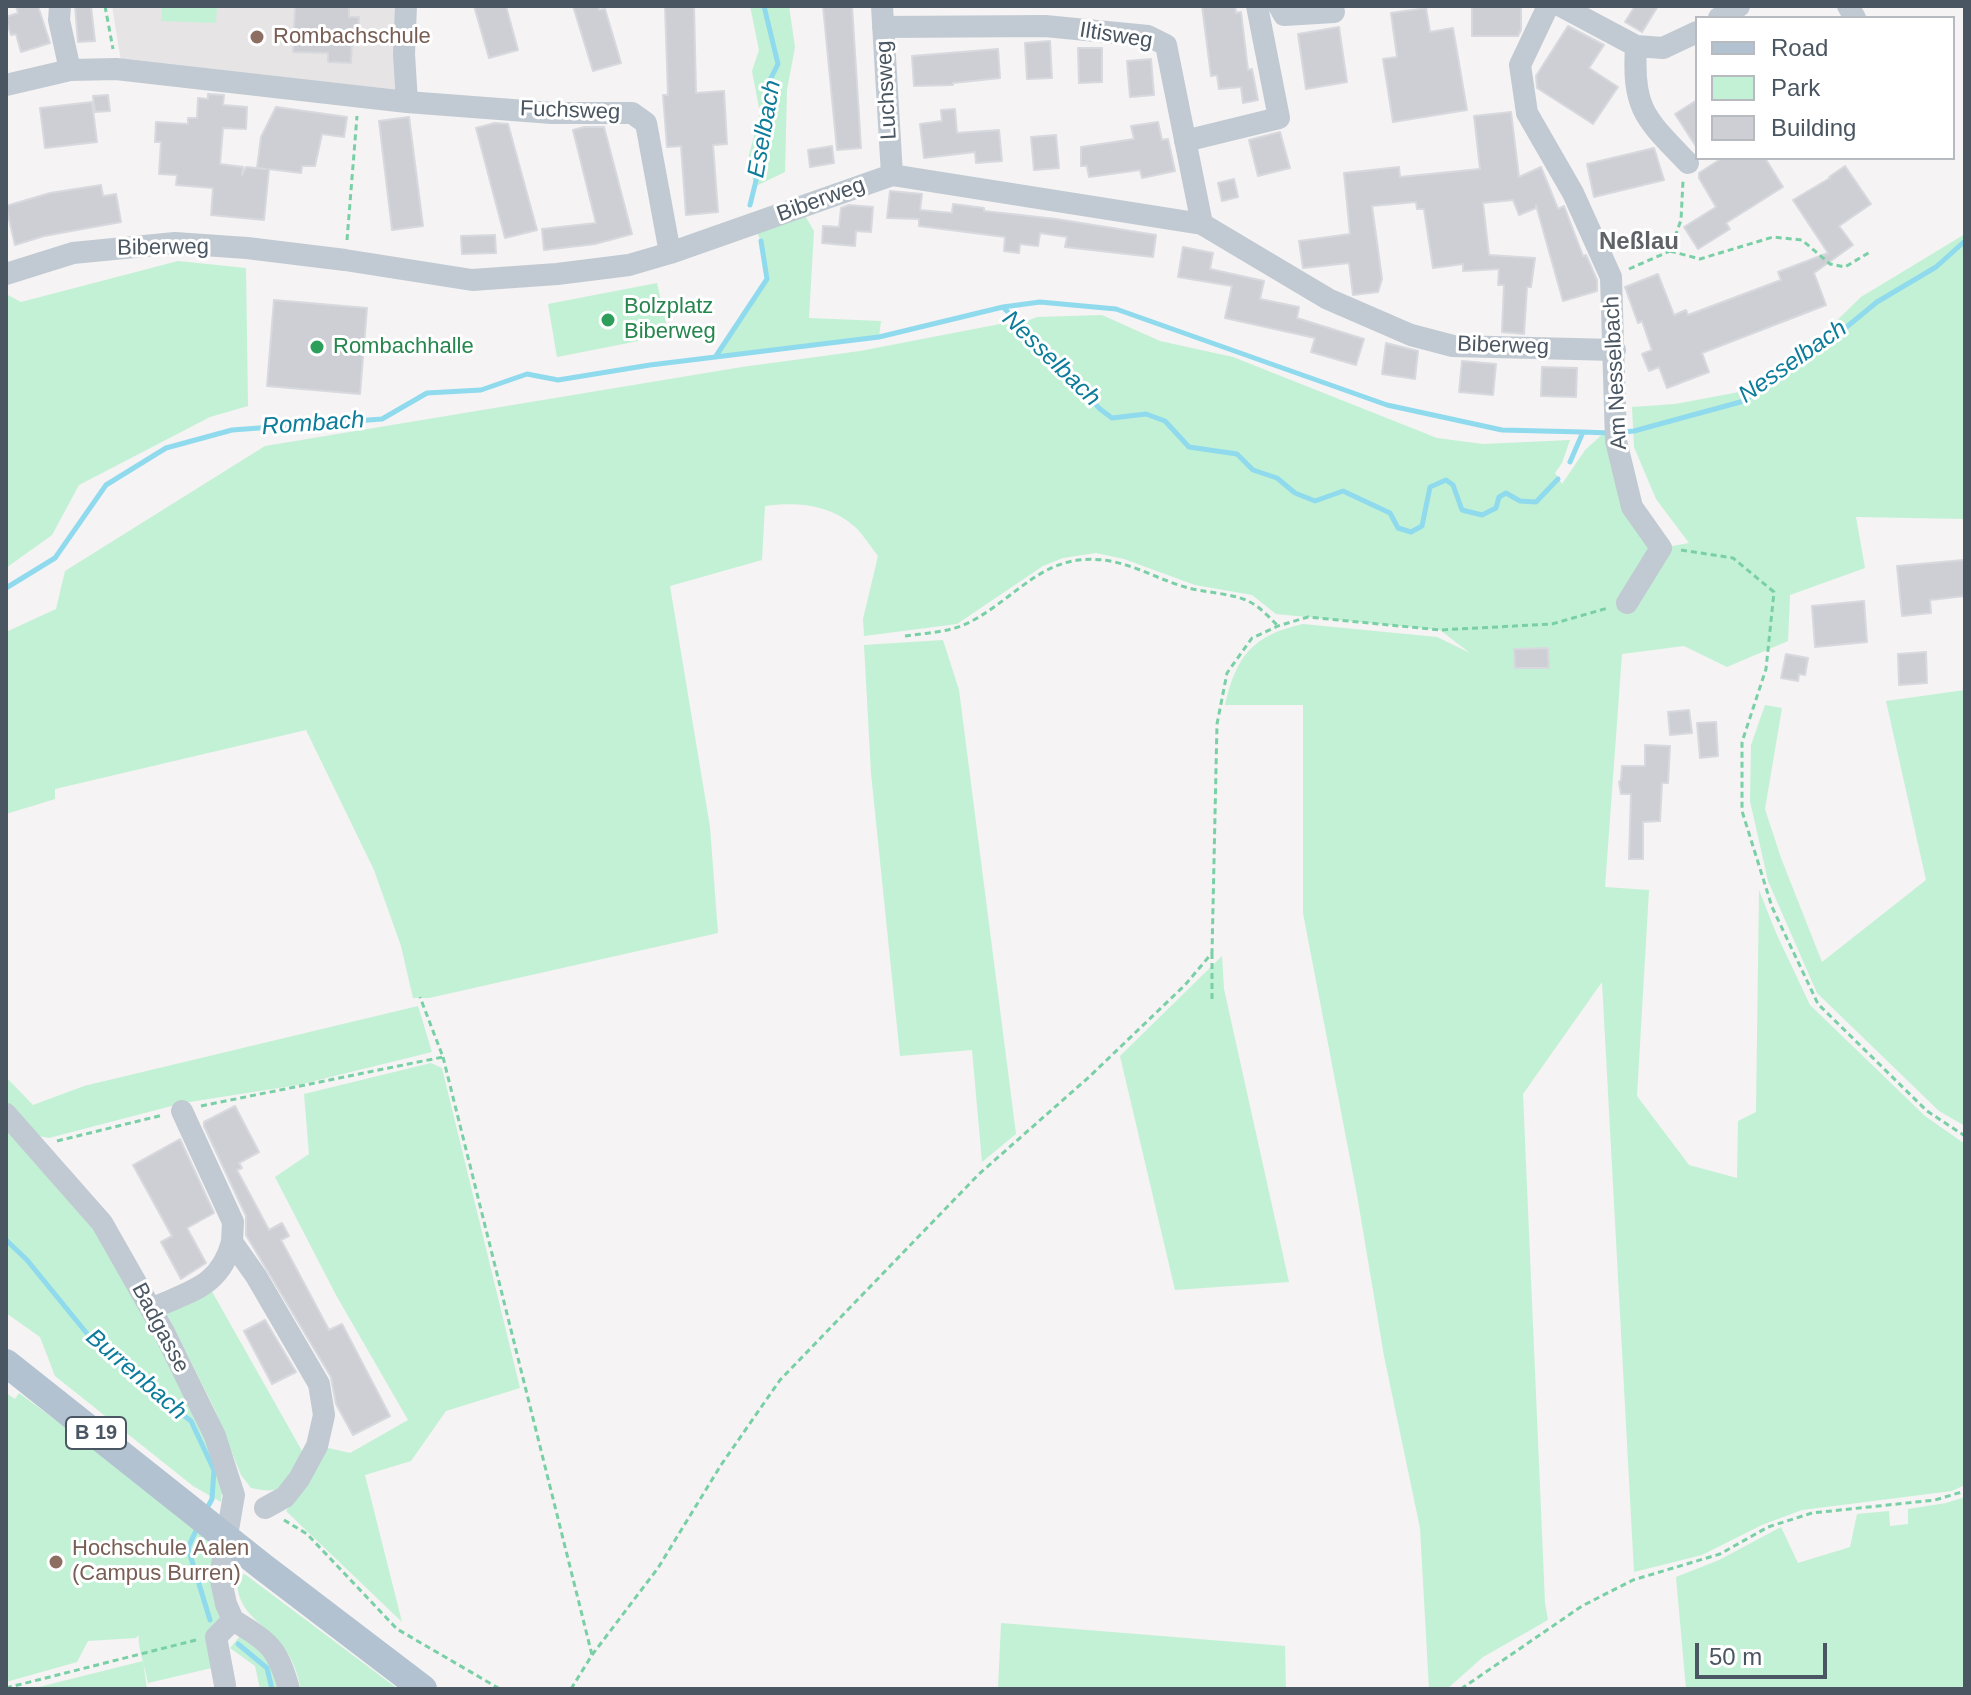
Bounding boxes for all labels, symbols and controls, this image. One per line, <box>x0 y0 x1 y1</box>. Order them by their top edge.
legend <box>1695 16 1955 160</box>
street label: Iltisweg <box>1078 17 1154 55</box>
place label: Rombachschule <box>273 24 431 50</box>
marker: Rombachschule <box>248 28 266 46</box>
text: Road <box>1771 34 1828 61</box>
street label: Luchsweg <box>871 40 903 140</box>
text: Park <box>1771 74 1820 101</box>
water label: Eselbach <box>742 78 788 180</box>
street label: Fuchsweg <box>519 96 621 126</box>
text: Building <box>1771 114 1856 141</box>
street label: Biberweg <box>773 172 869 228</box>
district label: Neßlau <box>1599 228 1679 256</box>
street label: Biberweg <box>117 234 209 262</box>
place label: Bolzplatz Biberweg <box>624 294 716 346</box>
street label: Am Nesselbach <box>1599 295 1633 451</box>
water label: Nesselbach <box>996 305 1106 413</box>
marker: Bolzplatz Biberweg <box>599 311 617 329</box>
water label: Nesselbach <box>1733 314 1853 410</box>
street label: Biberweg <box>1457 331 1549 361</box>
place label: Rombachhalle <box>333 334 474 360</box>
marker: Rombachhalle <box>308 338 326 356</box>
water label: Rombach <box>261 406 365 442</box>
street label: Badgasse <box>125 1279 195 1377</box>
water label: Burrenbach <box>80 1323 192 1427</box>
road number: B 19 <box>66 1417 126 1449</box>
place label: Hochschule Aalen (Campus Burren) <box>72 1536 249 1588</box>
marker: Hochschule Aalen (Campus Burren) <box>47 1553 65 1571</box>
scale bar <box>1699 1627 1831 1677</box>
text: 50 m <box>1709 1643 1762 1670</box>

